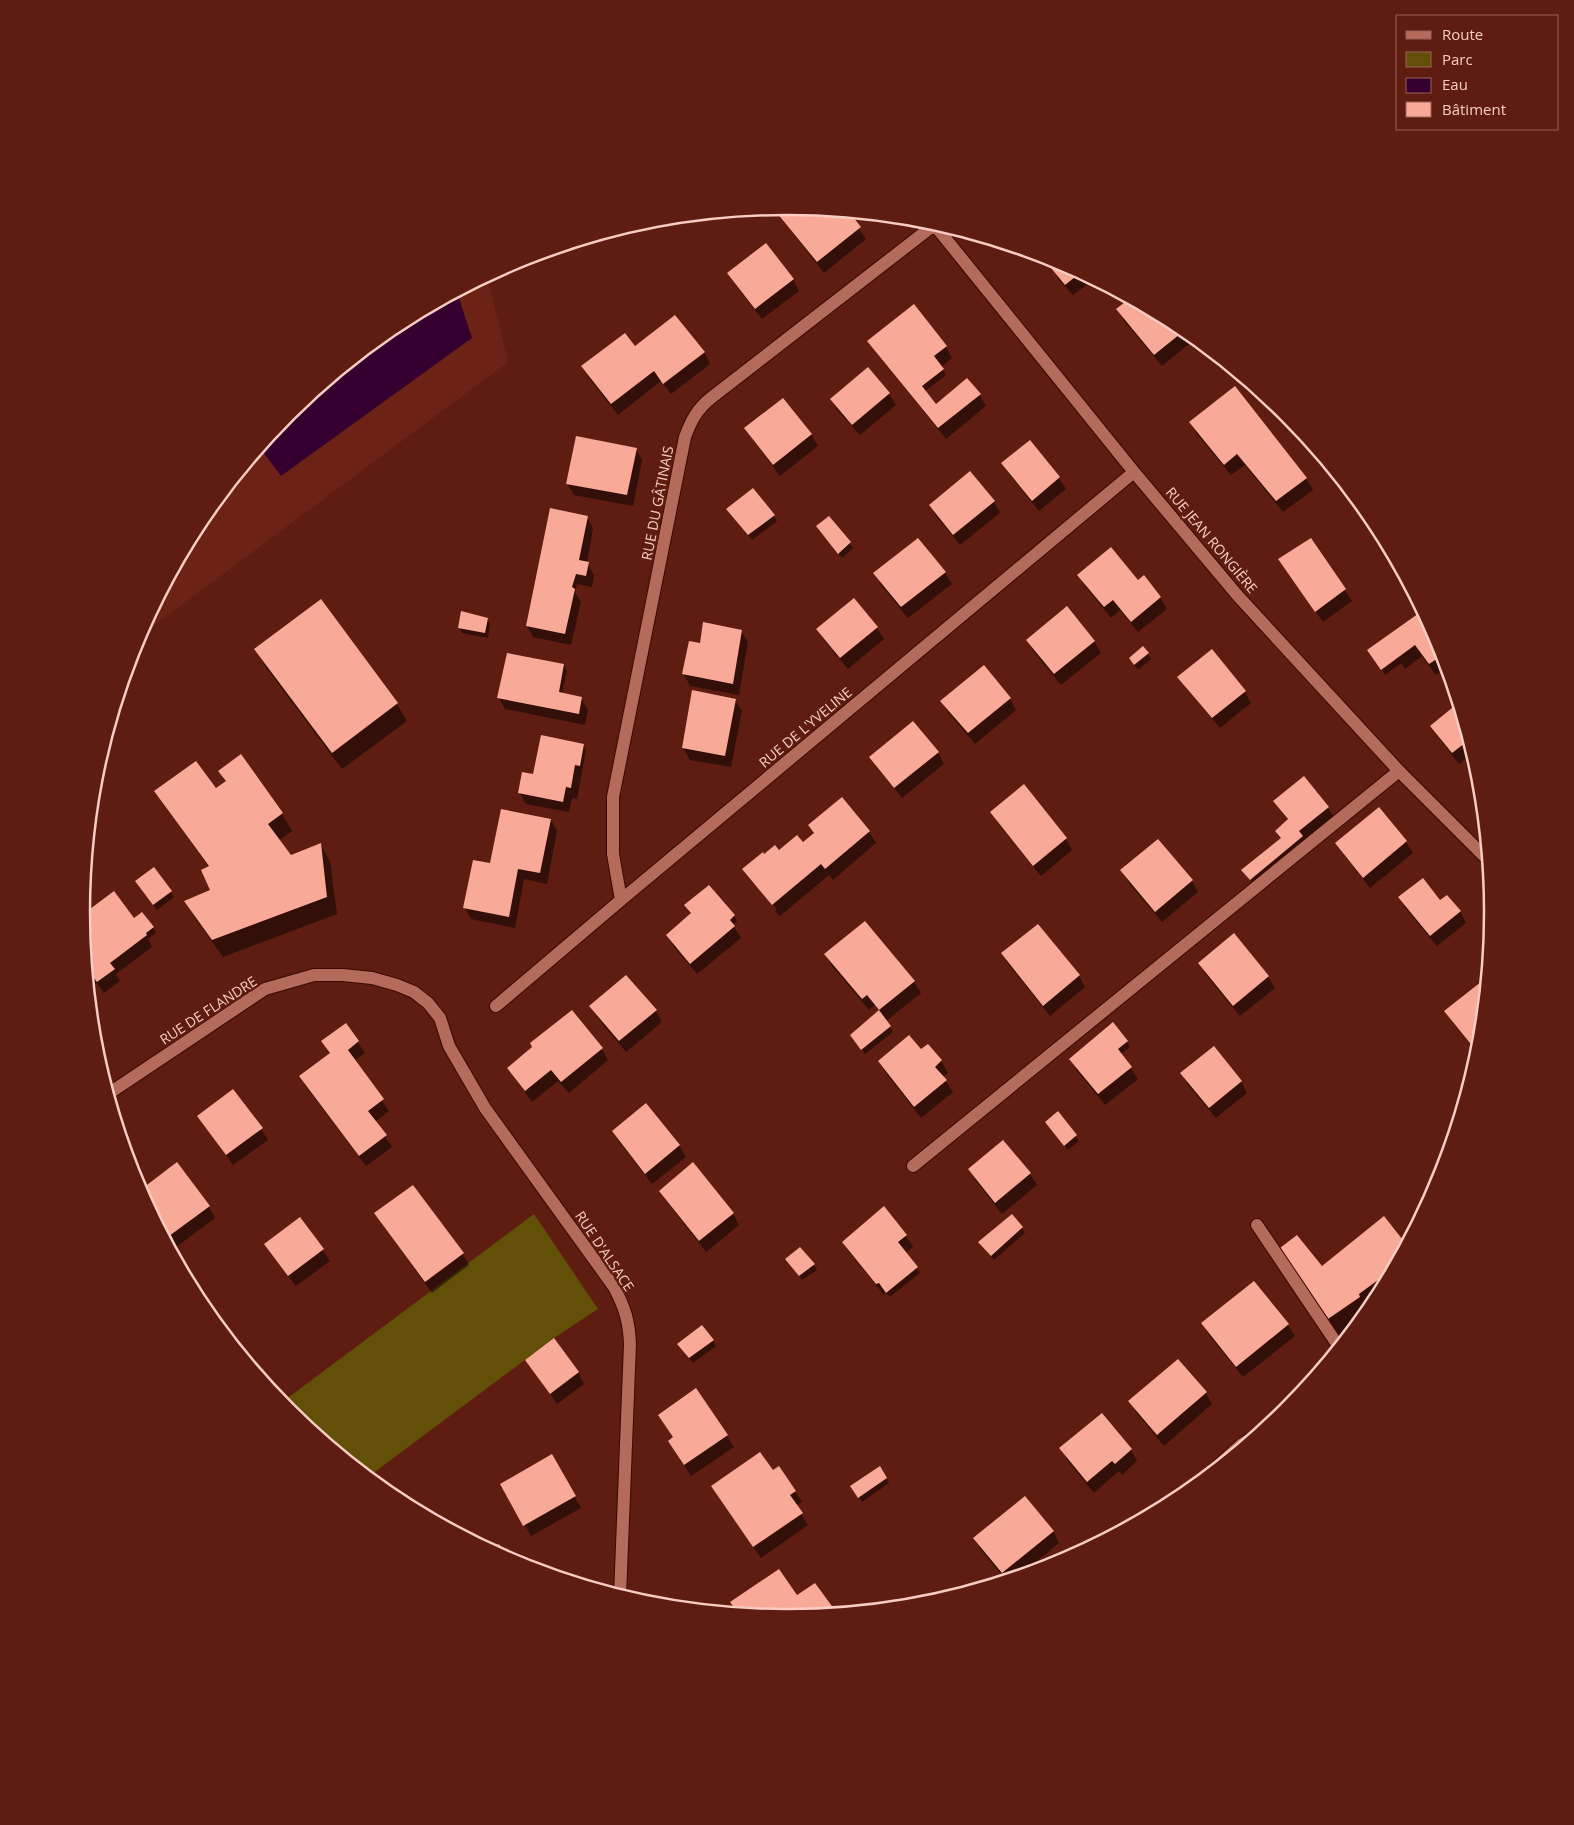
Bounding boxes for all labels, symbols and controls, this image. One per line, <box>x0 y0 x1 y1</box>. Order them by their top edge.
legend <box>1396 15 1559 130</box>
text: Route <box>1442 24 1483 44</box>
text: Parc <box>1442 49 1473 69</box>
text: Eau <box>1442 74 1468 94</box>
text: Bâtiment <box>1442 99 1506 119</box>
street label: RUE DU GÂTINAIS <box>637 444 677 562</box>
street label: RUE JEAN RONGIÈRE <box>1162 483 1262 597</box>
street label: RUE DE L'YVELINE <box>755 683 855 771</box>
street label: RUE DE FLANDRE <box>156 971 260 1049</box>
street label: RUE D'ALSACE <box>571 1207 639 1295</box>

